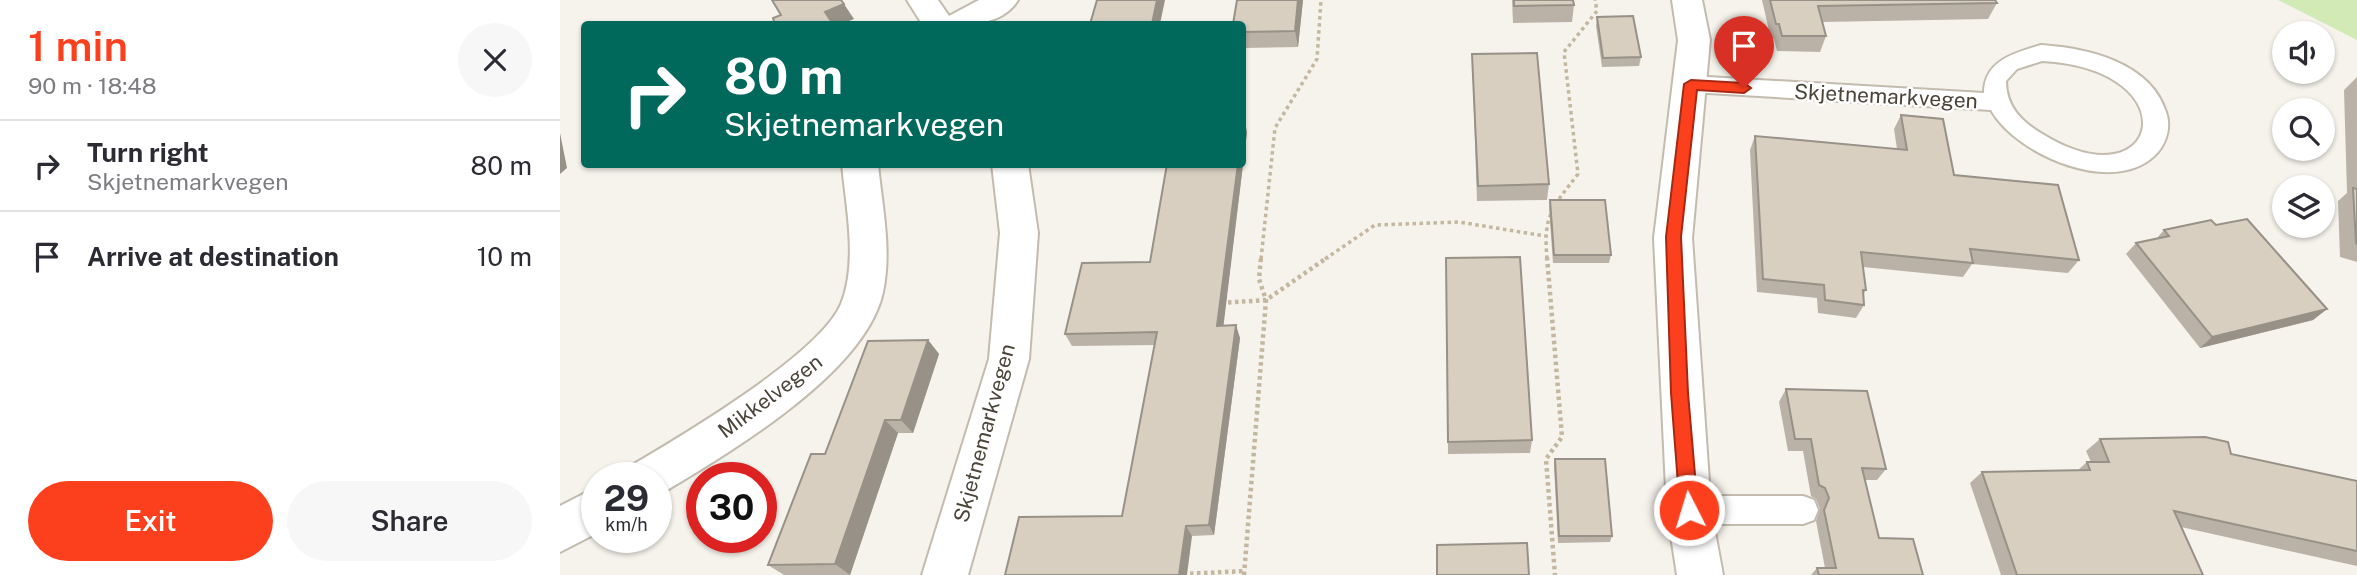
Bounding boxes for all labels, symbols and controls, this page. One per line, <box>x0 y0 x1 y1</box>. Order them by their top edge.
pin <box>1714 16 1774 88</box>
text: 1 min <box>28 21 128 70</box>
map controls <box>2272 21 2335 238</box>
button: sound <box>2272 21 2335 84</box>
button: close <box>458 23 532 97</box>
icon: arrive <box>1725 27 1763 65</box>
text: 80 m <box>724 47 843 105</box>
icon: right <box>609 49 700 140</box>
text: 90 m · 18:48 <box>28 72 157 99</box>
street label: Skjetnemarkvegen <box>1794 79 1978 113</box>
button: search <box>2272 98 2335 161</box>
text: Skjetnemarkvegen <box>724 106 1004 143</box>
text: Turn right <box>87 137 209 168</box>
icon: right <box>28 147 66 185</box>
text: 80 m <box>471 150 532 181</box>
text: Skjetnemarkvegen <box>87 168 288 195</box>
button: layers <box>2272 175 2335 238</box>
icon: arrive <box>28 238 66 276</box>
text: Arrive at destination <box>87 241 339 272</box>
text: 10 m <box>477 241 532 272</box>
street label: Skjetnemarkvegen <box>948 341 1020 525</box>
street label: Mikkelvegen <box>713 349 827 443</box>
speed limit sign: 30 <box>686 462 777 553</box>
position arrow <box>1652 473 1726 547</box>
text: 29 <box>604 478 649 519</box>
button: Exit <box>28 481 273 561</box>
button: Share <box>287 481 532 561</box>
text: km/h <box>605 514 648 535</box>

